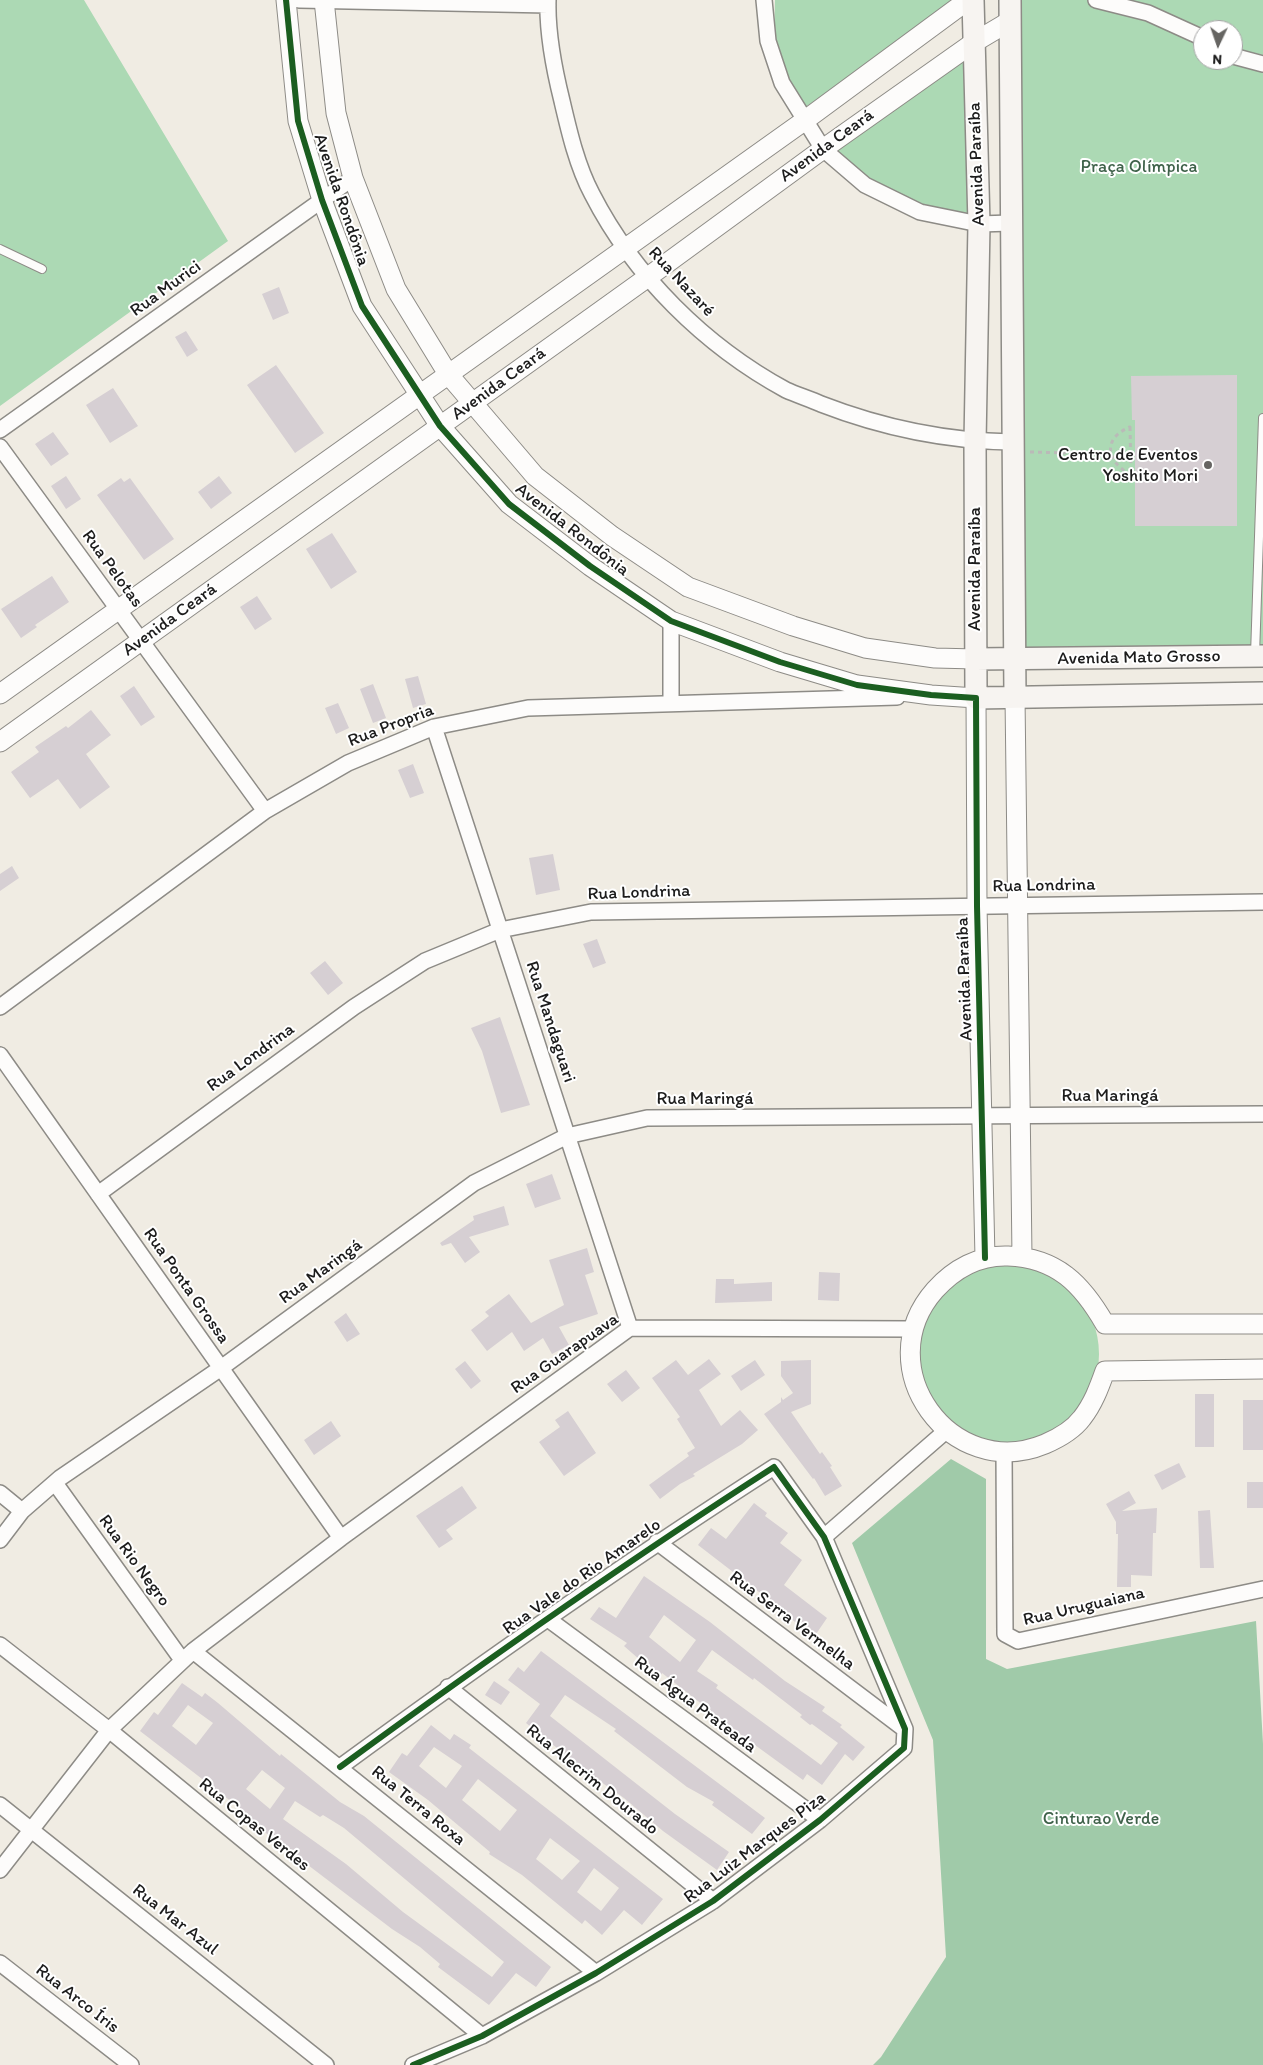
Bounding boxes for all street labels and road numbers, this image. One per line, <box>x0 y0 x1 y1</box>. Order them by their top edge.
street label: Avenida Paraíba <box>964 102 990 226</box>
street label: Avenida Ceará <box>776 105 878 187</box>
street label: Avenida Rondônia <box>308 131 374 269</box>
street label: Rua Nazaré <box>643 243 719 321</box>
street label: Rua Murici <box>126 256 206 322</box>
street label: Avenida Ceará <box>448 343 550 425</box>
street label: Avenida Rondônia <box>511 479 633 581</box>
street label: Avenida Paraíba <box>964 507 986 631</box>
street label: Rua Pelotas <box>77 526 147 612</box>
street label: Avenida Ceará <box>119 579 221 661</box>
street label: Avenida Mato Grosso <box>1057 646 1221 670</box>
street label: Rua Propria <box>345 700 437 752</box>
street label: Rua Londrina <box>992 874 1096 898</box>
street label: Rua Londrina <box>587 880 691 906</box>
street label: Avenida Paraíba <box>952 917 978 1041</box>
street label: Rua Mandaguari <box>520 959 580 1085</box>
street label: Rua Londrina <box>203 1019 299 1097</box>
street label: Rua Maringá <box>1061 1085 1159 1107</box>
street label: Rua Maringá <box>656 1088 754 1110</box>
street label: Rua Ponta Grossa <box>138 1224 234 1348</box>
street label: Rua Maringá <box>275 1235 367 1309</box>
street label: Rua Guarapuava <box>507 1309 623 1399</box>
street label: Rua Rio Negro <box>93 1511 175 1611</box>
street label: Rua Vale do Rio Amarelo <box>499 1514 665 1640</box>
street label: Rua Serra Vermelha <box>725 1567 859 1675</box>
street label: Rua Uruguaiana <box>1021 1583 1147 1631</box>
street label: Rua Água Prateada <box>629 1652 761 1758</box>
street label: Rua Alecrim Dourado <box>521 1720 663 1840</box>
street label: Rua Terra Roxa <box>366 1761 470 1851</box>
street label: Rua Copas Verdes <box>194 1774 314 1876</box>
street label: Rua Luiz Marques Piza <box>680 1788 830 1908</box>
street label: Rua Mar Azul <box>128 1880 222 1960</box>
street label: Rua Arco Íris <box>31 1960 123 2038</box>

